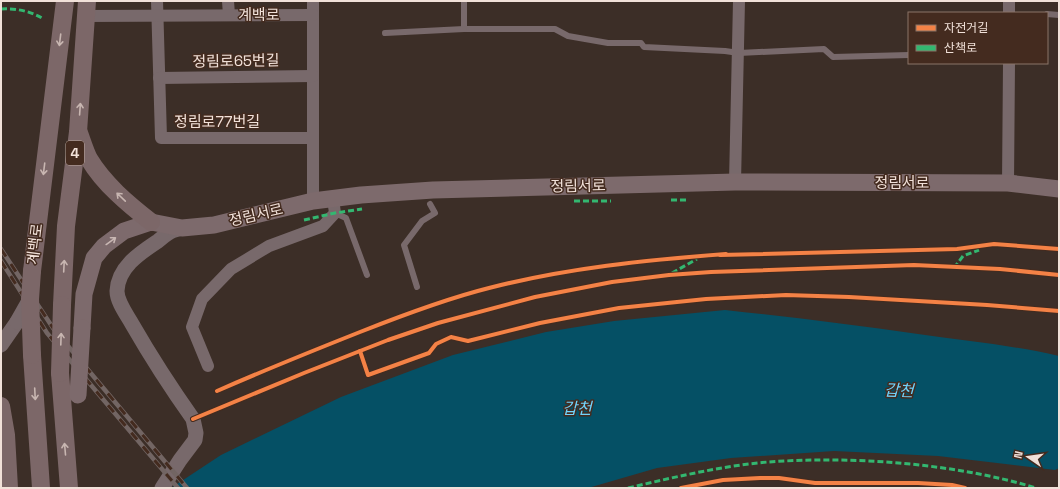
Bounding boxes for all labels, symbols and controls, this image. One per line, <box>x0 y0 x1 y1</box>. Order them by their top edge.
street label: 계백로 <box>238 5 280 24</box>
legend <box>908 12 1048 64</box>
text: 자전거길 <box>944 20 988 36</box>
one-way arrow <box>56 33 64 46</box>
text: 산책로 <box>944 40 977 56</box>
street label: 정림로65번길 <box>192 50 280 71</box>
one-way arrow <box>76 103 83 116</box>
street label: 정림로77번길 <box>174 112 260 131</box>
road number: 4 <box>66 141 84 165</box>
one-way arrow <box>40 162 48 175</box>
street label: 정림서로 <box>874 173 930 192</box>
street label: 정림서로 <box>550 176 606 195</box>
one-way arrow <box>117 193 127 202</box>
street label: 정림서로 <box>227 199 285 230</box>
street label: 계백로 <box>23 222 46 266</box>
one-way arrow <box>105 237 116 245</box>
one-way arrow <box>60 260 68 273</box>
one-way arrow <box>57 333 65 346</box>
water label: 갑천 <box>884 379 916 402</box>
one-way arrow <box>31 387 38 400</box>
water label: 갑천 <box>562 398 594 419</box>
north arrow <box>1008 437 1048 477</box>
one-way arrow <box>62 443 69 456</box>
text: N <box>1011 450 1026 460</box>

